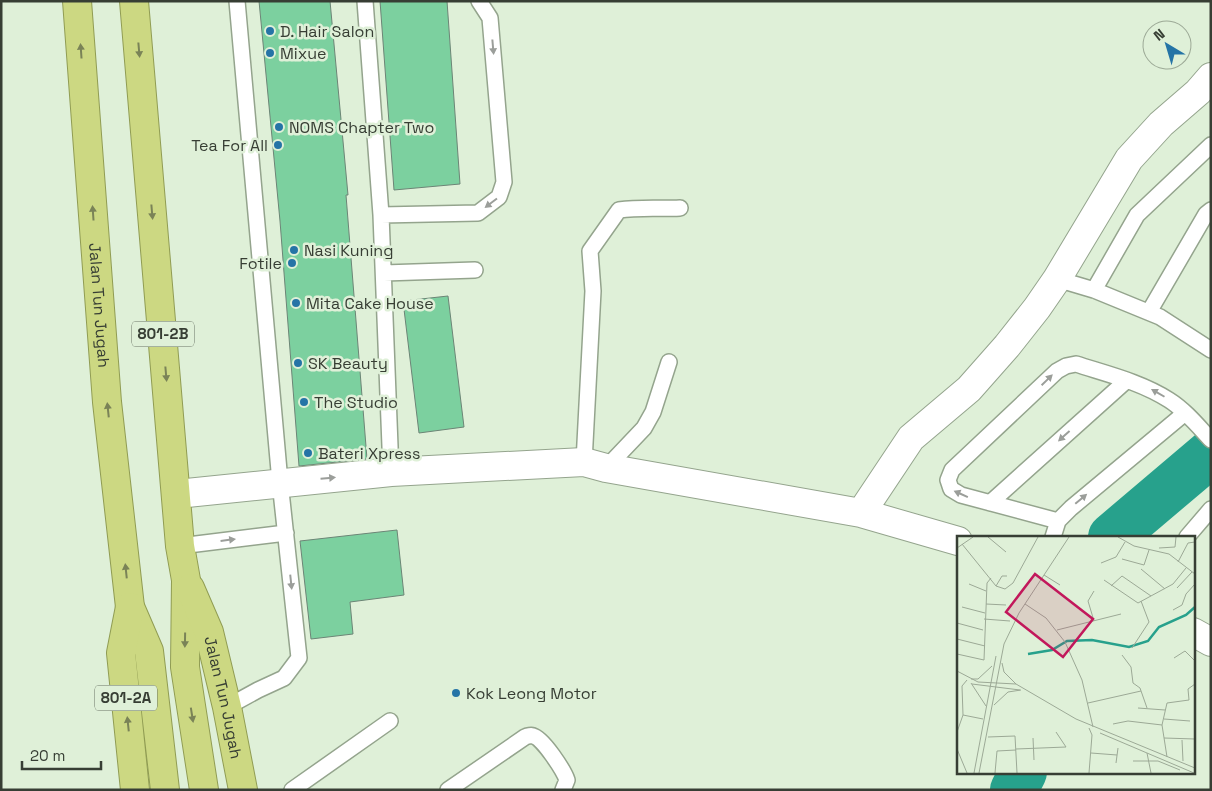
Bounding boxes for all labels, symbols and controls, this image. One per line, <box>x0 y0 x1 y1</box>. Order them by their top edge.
north arrow <box>1142 20 1192 70</box>
place label: D. Hair Salon <box>280 21 374 42</box>
marker: D. Hair Salon <box>264 25 276 37</box>
text: N <box>1150 25 1168 45</box>
one-way arrow <box>489 39 497 55</box>
one-way arrow <box>135 42 143 58</box>
one-way arrow <box>77 43 85 59</box>
place label: Mixue <box>280 43 327 64</box>
marker: Mixue <box>264 47 276 59</box>
place label: NOMS Chapter Two <box>289 117 434 138</box>
marker: NOMS Chapter Two <box>273 121 285 133</box>
place label: Tea For All <box>191 135 268 156</box>
marker: Tea For All <box>272 139 284 151</box>
one-way arrow <box>485 198 498 209</box>
one-way arrow <box>149 204 157 220</box>
one-way arrow <box>89 205 97 221</box>
place label: Nasi Kuning <box>304 240 393 261</box>
street label: Jalan Tun Jugah <box>84 242 114 368</box>
marker: Nasi Kuning <box>288 244 300 256</box>
place label: Fotile <box>239 253 282 274</box>
marker: Fotile <box>286 257 298 269</box>
place label: Mita Cake House <box>306 293 434 314</box>
marker: Mita Cake House <box>290 297 302 309</box>
road number: 801-2B <box>132 322 194 346</box>
place label: SK Beauty <box>308 353 388 374</box>
marker: SK Beauty <box>292 357 304 369</box>
one-way arrow <box>163 366 171 382</box>
one-way arrow <box>1041 374 1053 386</box>
one-way arrow <box>1151 389 1164 398</box>
place label: The Studio <box>314 392 398 413</box>
marker: The Studio <box>298 396 310 408</box>
one-way arrow <box>104 402 112 418</box>
one-way arrow <box>1057 431 1070 442</box>
place label: Bateri Xpress <box>318 443 420 464</box>
marker: Bateri Xpress <box>302 447 314 459</box>
one-way arrow <box>321 474 337 482</box>
one-way arrow <box>954 489 968 497</box>
one-way arrow <box>1075 494 1088 505</box>
one-way arrow <box>221 536 237 544</box>
inset map <box>957 536 1194 774</box>
one-way arrow <box>122 563 130 579</box>
one-way arrow <box>287 574 295 590</box>
one-way arrow <box>181 632 189 648</box>
street label: Jalan Tun Jugah <box>199 634 247 761</box>
place label: Kok Leong Motor <box>466 683 597 704</box>
road number: 801-2A <box>95 686 157 710</box>
marker: Kok Leong Motor <box>450 687 462 699</box>
one-way arrow <box>189 707 197 723</box>
one-way arrow <box>124 716 132 732</box>
scale bar <box>22 738 101 770</box>
text: 20 m <box>30 746 65 765</box>

